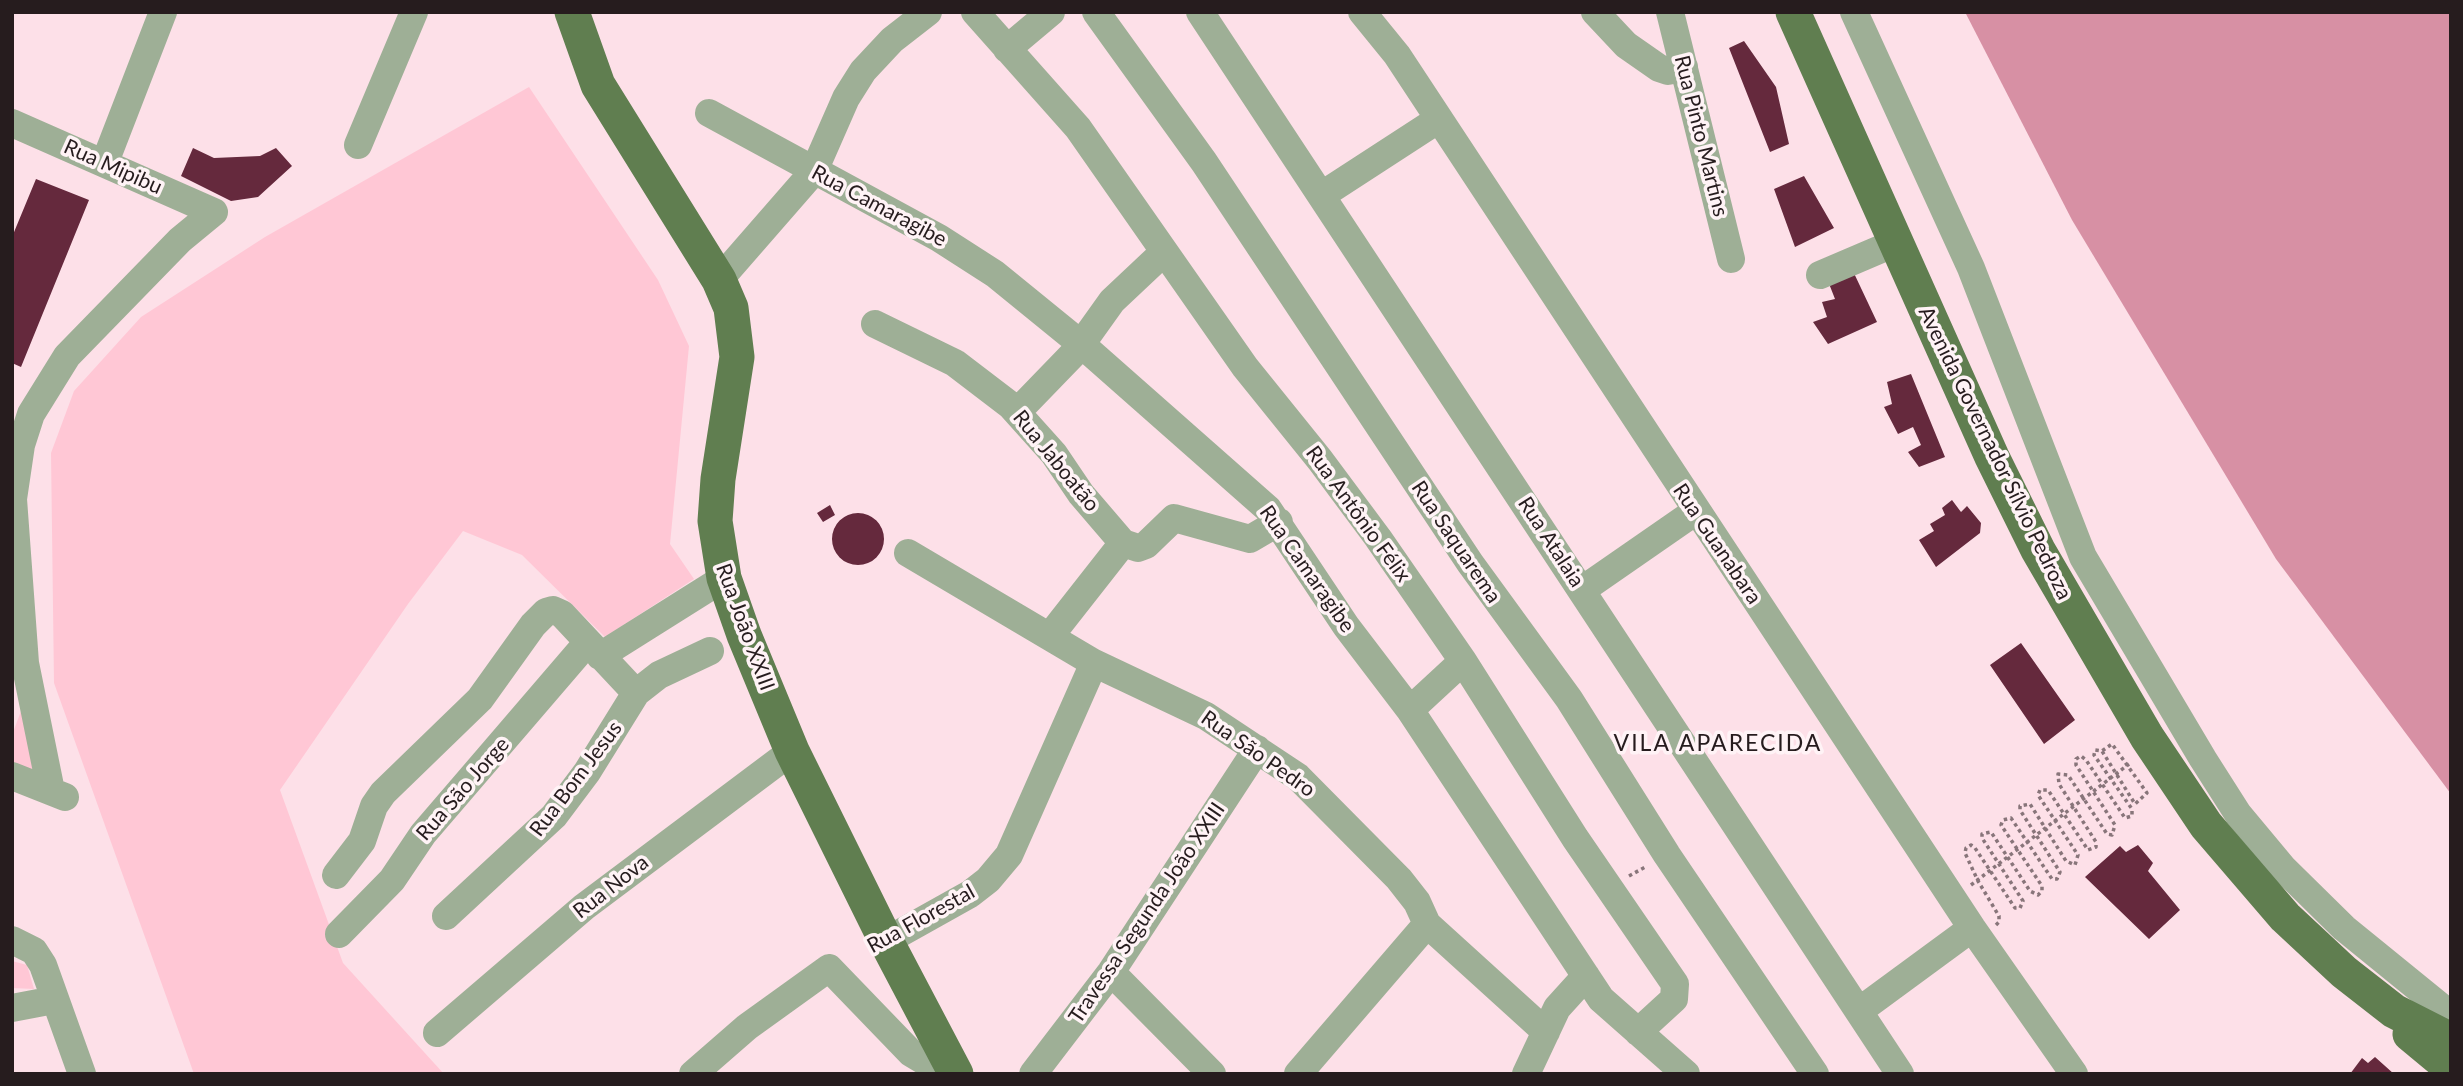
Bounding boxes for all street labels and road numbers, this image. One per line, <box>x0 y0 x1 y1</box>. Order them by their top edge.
street label: Rua Pinto Martins <box>1669 53 1733 219</box>
street label: Rua Mipibu <box>60 134 166 200</box>
street label: Rua Camaragibe <box>807 160 951 252</box>
street label: Avenida Governador Sílvio Pedroza <box>1913 302 2077 604</box>
street label: Rua Jaboatão <box>1008 405 1104 517</box>
street label: Rua Antônio Félix <box>1300 441 1416 587</box>
street label: Rua Saquarema <box>1406 476 1506 608</box>
street label: Rua Guanabara <box>1667 479 1767 609</box>
street label: Rua Atalaia <box>1512 492 1590 592</box>
street label: Rua Camaragibe <box>1254 501 1360 637</box>
street label: Rua João XXIII <box>710 560 780 694</box>
street label: Rua São Pedro <box>1196 705 1320 803</box>
street label: Rua Bom Jesus <box>525 716 627 842</box>
street label: Rua São Jorge <box>411 732 515 846</box>
street label: Travessa Segunda João XXIII <box>1064 798 1230 1028</box>
street label: Rua Nova <box>568 850 654 924</box>
street label: Rua Florestal <box>863 879 979 959</box>

